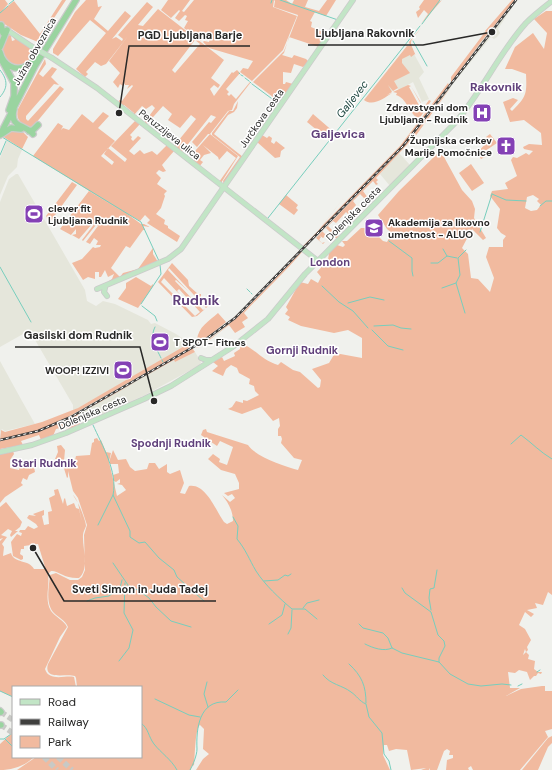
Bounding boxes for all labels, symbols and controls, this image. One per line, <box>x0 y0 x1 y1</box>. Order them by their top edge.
street label: Južna obvoznica <box>10 15 59 87</box>
callout: Ljubljana Rakovnik <box>308 22 423 45</box>
callout: PGD Ljubljana Barje <box>129 23 250 46</box>
text: Ljubljana Rakovnik <box>315 26 415 40</box>
text: PGD Ljubljana Barje <box>138 28 243 42</box>
water label: Galjevec <box>333 77 371 121</box>
district label: Rakovnik <box>470 79 522 95</box>
street label: Jurčkova cesta <box>236 86 287 150</box>
place label: Zdravstveni dom Ljubljana - Rudnik <box>380 101 468 126</box>
hospital icon: Zdravstveni dom Ljubljana - Rudnik <box>471 102 493 124</box>
street label: Peruzzijeva ulica <box>136 106 203 163</box>
district label: Galjevica <box>311 126 365 142</box>
place label: Župnijska cerkev Marije Pomočnice <box>405 134 492 159</box>
church icon: Župnijska cerkev Marije Pomočnice <box>495 135 517 157</box>
street label: Dolenjska cesta <box>323 183 384 244</box>
place label: clever fit Ljubljana Rudnik <box>48 202 129 227</box>
sports icon: clever fit Ljubljana Rudnik <box>23 203 45 225</box>
place label: Akademija za likovno umetnost - ALUO <box>388 216 490 241</box>
school or university icon: Akademija za likovno umetnost - ALUO <box>363 217 385 239</box>
district label: London <box>310 255 350 269</box>
district label: Rudnik <box>172 291 220 309</box>
callout: Gasilski dom Rudnik <box>15 324 140 347</box>
text: Gasilski dom Rudnik <box>24 328 133 342</box>
sports icon: T SPOT- Fitnes <box>149 331 171 353</box>
place label: T SPOT- Fitnes <box>174 336 246 349</box>
district label: Gornji Rudnik <box>266 343 339 357</box>
sports icon: WOOP! IZZIVI <box>112 359 134 381</box>
place label: WOOP! IZZIVI <box>45 364 109 377</box>
street label: Dolenjska cesta <box>56 392 128 433</box>
district label: Spodnji Rudnik <box>131 436 212 450</box>
district label: Stari Rudnik <box>11 456 77 470</box>
callout: Sveti Simon in Juda Tadej <box>64 578 216 601</box>
text: Sveti Simon in Juda Tadej <box>72 582 208 596</box>
legend <box>12 686 142 758</box>
text: Road <box>48 694 76 710</box>
text: Railway <box>48 714 89 730</box>
text: Park <box>48 734 72 750</box>

